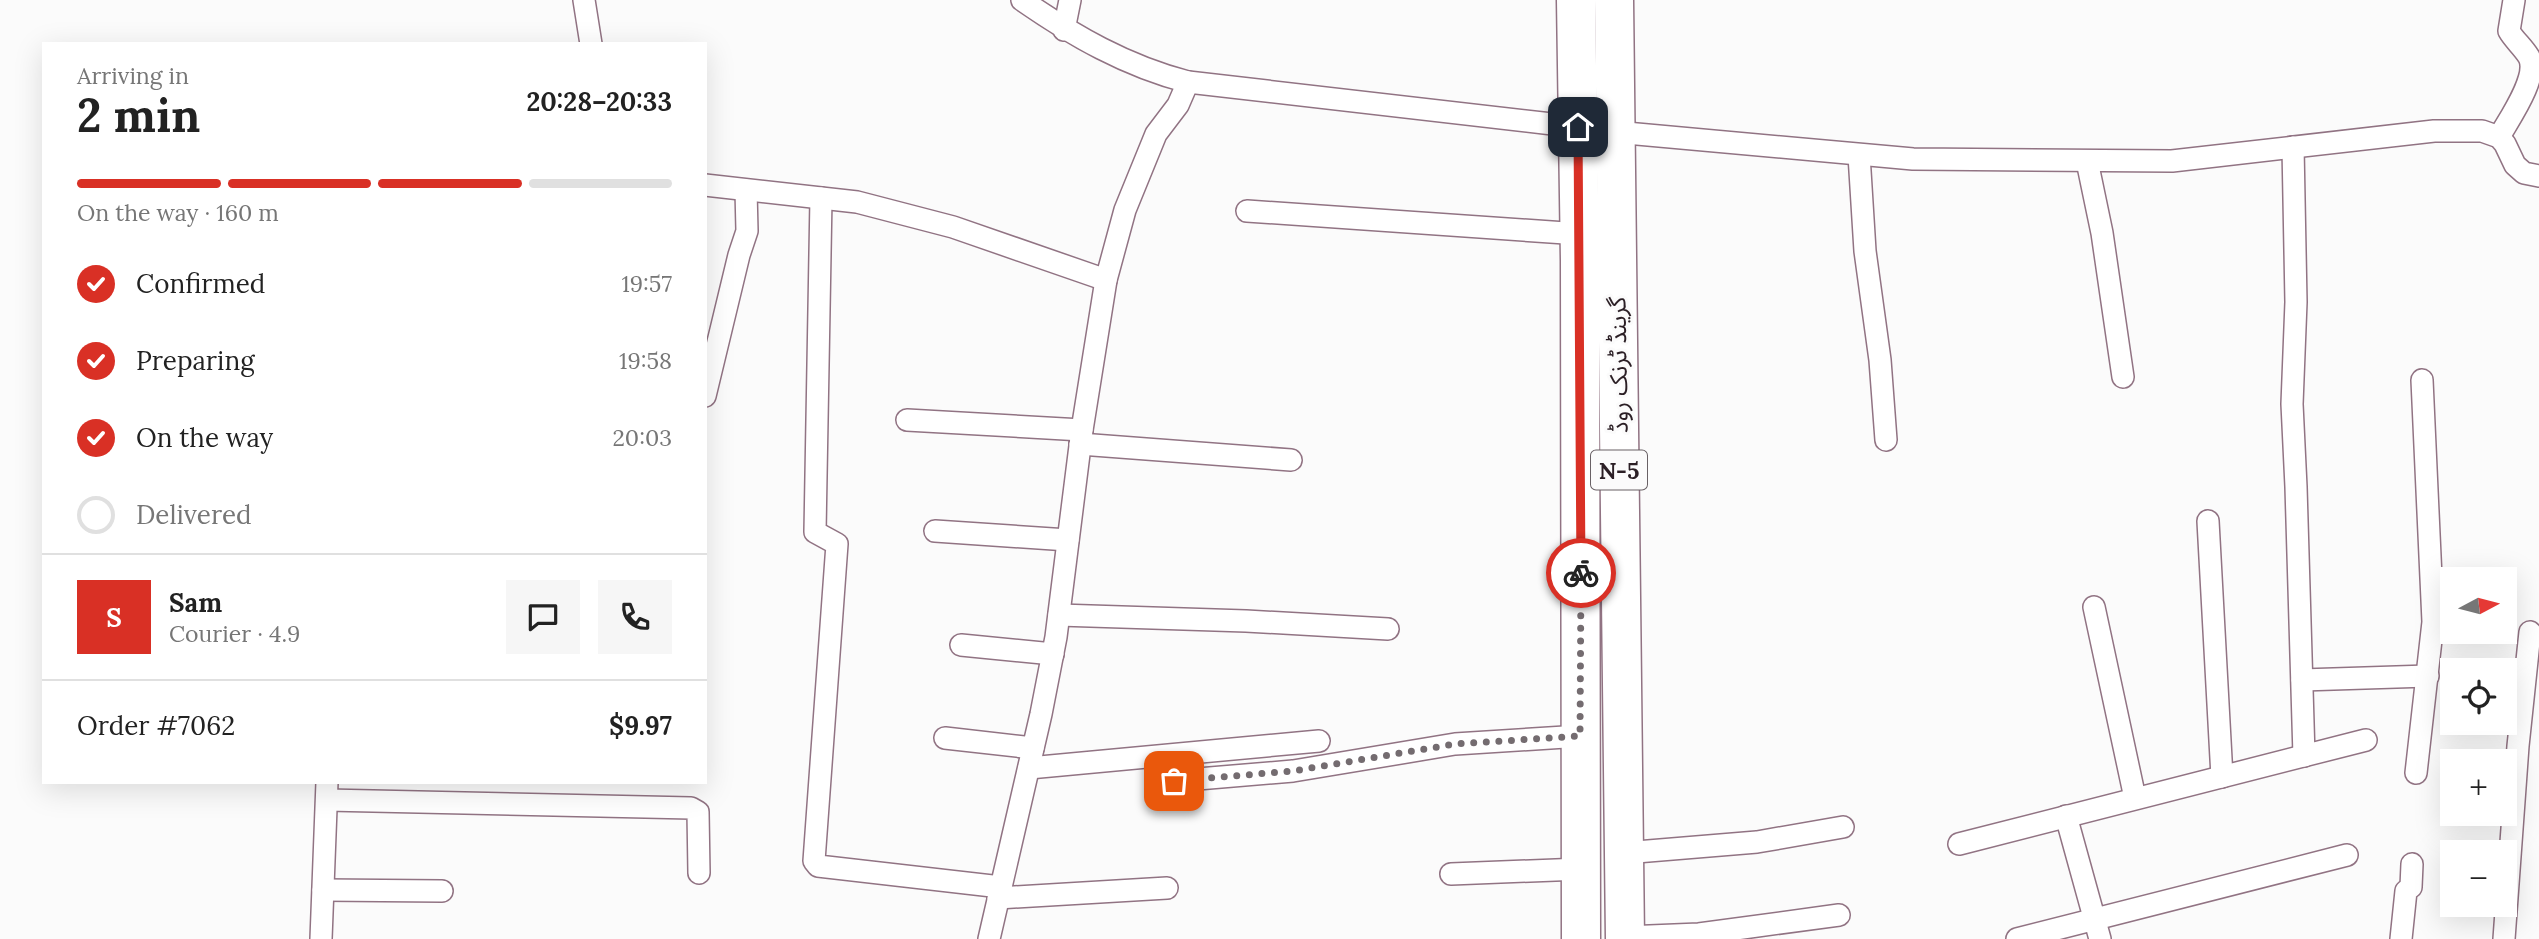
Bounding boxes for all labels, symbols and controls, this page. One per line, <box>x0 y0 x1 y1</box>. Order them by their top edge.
text: Arriving in <box>77 61 189 90</box>
text: 20:28–20:33 <box>526 85 672 118</box>
text: 2 min <box>77 86 200 145</box>
pin <box>1548 97 1608 157</box>
icon: home <box>1559 108 1597 146</box>
text: On the way · 160 m <box>77 198 279 227</box>
icon: check <box>77 265 115 303</box>
text: Confirmed <box>136 267 265 300</box>
text: 19:57 <box>621 269 672 298</box>
street label: گرینڈ ٹرنک روڈ <box>1601 295 1635 433</box>
icon: check <box>77 342 115 380</box>
text: Preparing <box>136 344 255 377</box>
text: 19:58 <box>619 346 672 375</box>
icon: check <box>77 419 115 457</box>
text: On the way <box>136 421 273 454</box>
text: 20:03 <box>613 423 672 452</box>
road number: N-5 <box>1591 450 1647 490</box>
text: Delivered <box>136 498 252 531</box>
courier <box>1546 538 1616 608</box>
icon: bike <box>1562 554 1600 592</box>
north arrow <box>2440 567 2516 644</box>
map controls <box>2440 567 2517 917</box>
button: chat <box>506 580 580 654</box>
button: phone <box>598 580 672 654</box>
text: Sam <box>169 586 222 619</box>
text: S <box>106 601 122 634</box>
text: Courier · 4.9 <box>169 619 300 648</box>
button: locate <box>2440 658 2517 735</box>
text: Order #7062 <box>77 709 235 742</box>
text: $9.97 <box>609 709 672 742</box>
button: + <box>2440 749 2517 826</box>
pin <box>1144 751 1204 811</box>
icon: bag <box>1155 762 1193 800</box>
button: − <box>2440 840 2517 917</box>

